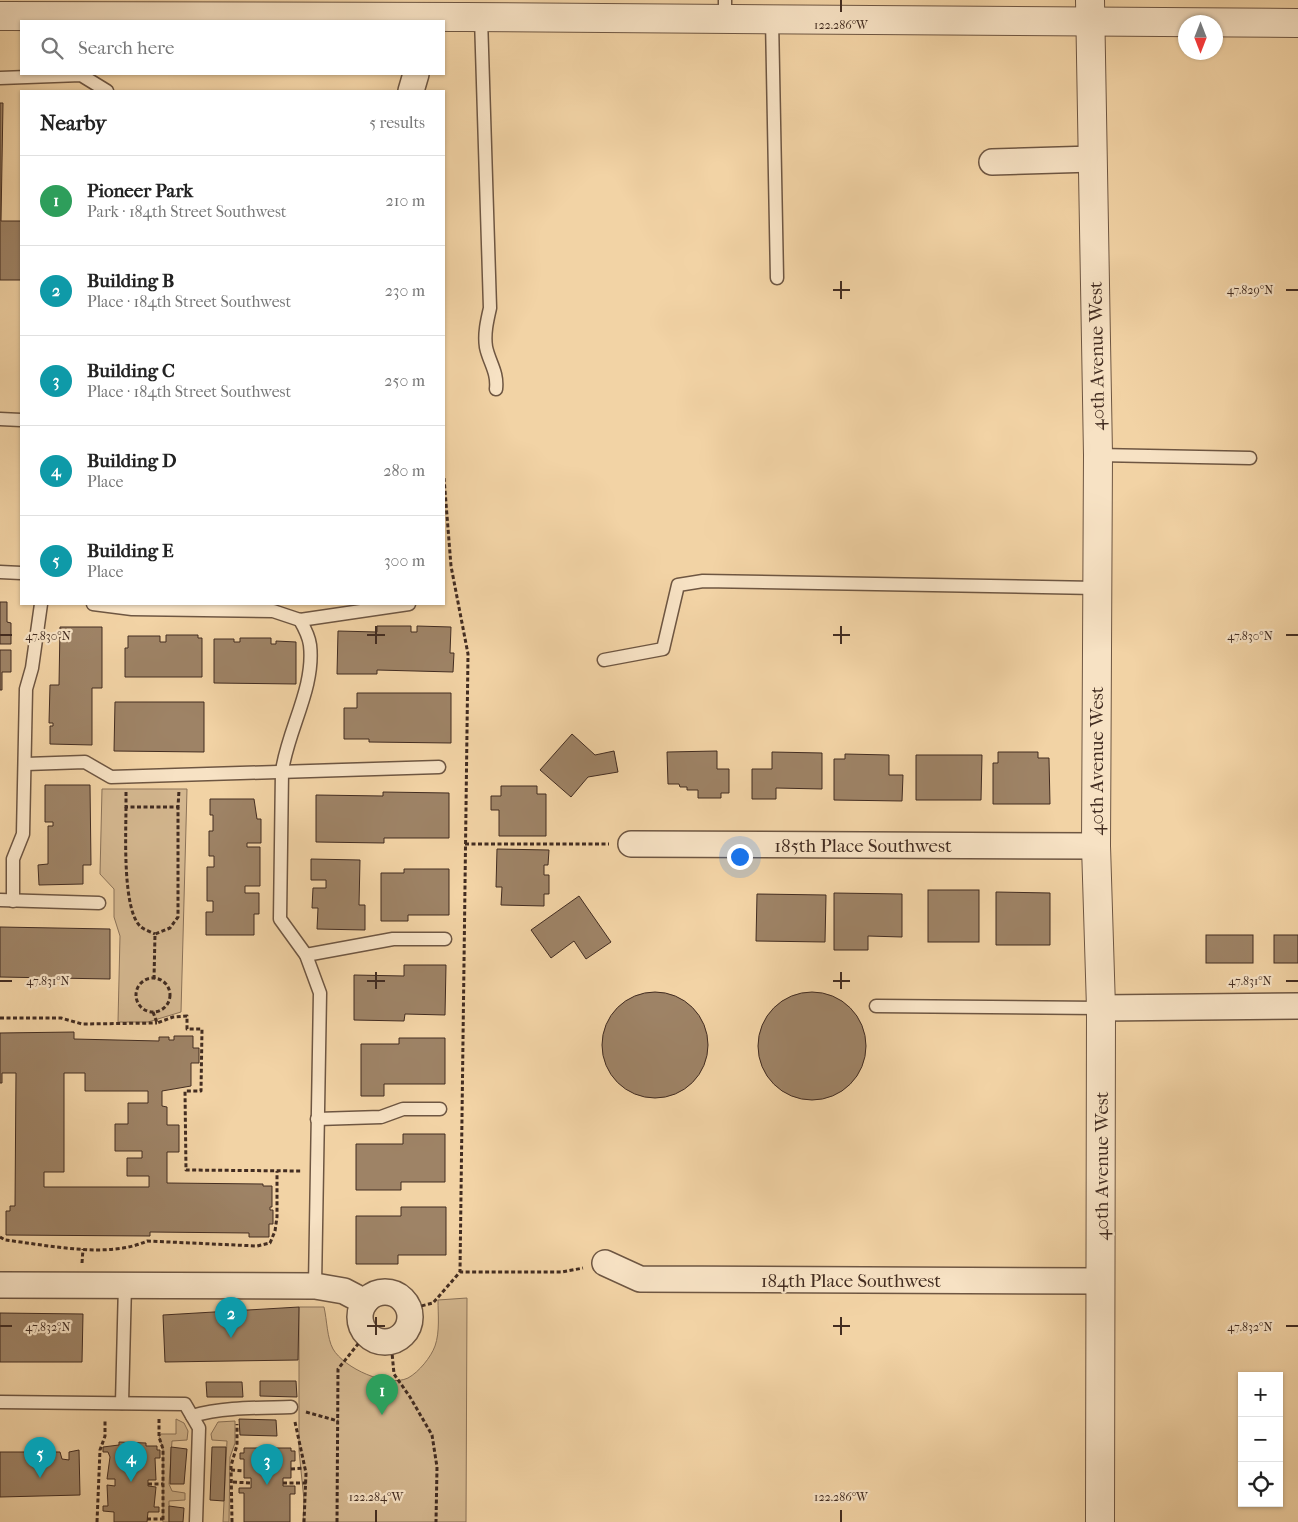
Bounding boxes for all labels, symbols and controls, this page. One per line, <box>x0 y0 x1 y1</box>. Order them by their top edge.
north arrow <box>1178 15 1223 60</box>
text: 122.286°W <box>814 18 869 32</box>
search box <box>20 20 445 75</box>
icon: search <box>38 34 66 62</box>
text: Search here <box>78 37 174 59</box>
text: Nearby <box>40 111 106 135</box>
text: 5 results <box>369 113 425 132</box>
text: Pioneer Park <box>87 180 193 202</box>
text: 1 <box>53 191 59 210</box>
text: 210 m <box>386 191 425 210</box>
text: Park · 184th Street Southwest <box>87 202 287 221</box>
text: Building B <box>87 270 174 292</box>
text: 2 <box>52 281 60 300</box>
text: 230 m <box>385 281 425 300</box>
street label: 40th Avenue West <box>1085 281 1109 431</box>
text: 47.829°N <box>1227 283 1273 297</box>
text: Place · 184th Street Southwest <box>87 292 291 311</box>
text: Building C <box>87 360 175 382</box>
text: 3 <box>53 371 59 390</box>
text: 250 m <box>384 371 425 390</box>
text: Place · 184th Street Southwest <box>87 382 291 401</box>
text: Building D <box>87 450 177 472</box>
text: 4 <box>51 461 61 480</box>
text: 280 m <box>383 461 425 480</box>
text: Place <box>87 472 123 491</box>
text: Building E <box>87 540 174 562</box>
text: 5 <box>53 551 59 570</box>
text: 300 m <box>384 551 425 570</box>
text: Place <box>87 562 123 581</box>
text: 47.830°N <box>25 629 71 643</box>
text: 47.830°N <box>1227 629 1273 643</box>
street label: 40th Avenue West <box>1086 686 1108 836</box>
street label: 185th Place Southwest <box>774 835 952 857</box>
your location <box>727 844 753 870</box>
text: 47.831°N <box>26 974 70 988</box>
text: 47.831°N <box>1228 974 1272 988</box>
street label: 40th Avenue West <box>1091 1091 1113 1241</box>
street label: 184th Place Southwest <box>761 1270 941 1292</box>
pin: 2 <box>215 1297 247 1338</box>
text: 47.832°N <box>25 1320 71 1334</box>
text: 47.832°N <box>1227 1320 1273 1334</box>
map controls <box>1238 1372 1283 1507</box>
button: + <box>1238 1372 1283 1417</box>
pin: 1 <box>366 1374 398 1415</box>
button: − <box>1238 1417 1283 1462</box>
pin: 5 <box>24 1437 56 1478</box>
pin: 4 <box>115 1441 147 1482</box>
pin: 3 <box>251 1444 283 1485</box>
button: locate <box>1238 1462 1283 1507</box>
text: 122.284°W <box>349 1490 404 1504</box>
text: 122.286°W <box>814 1490 869 1504</box>

